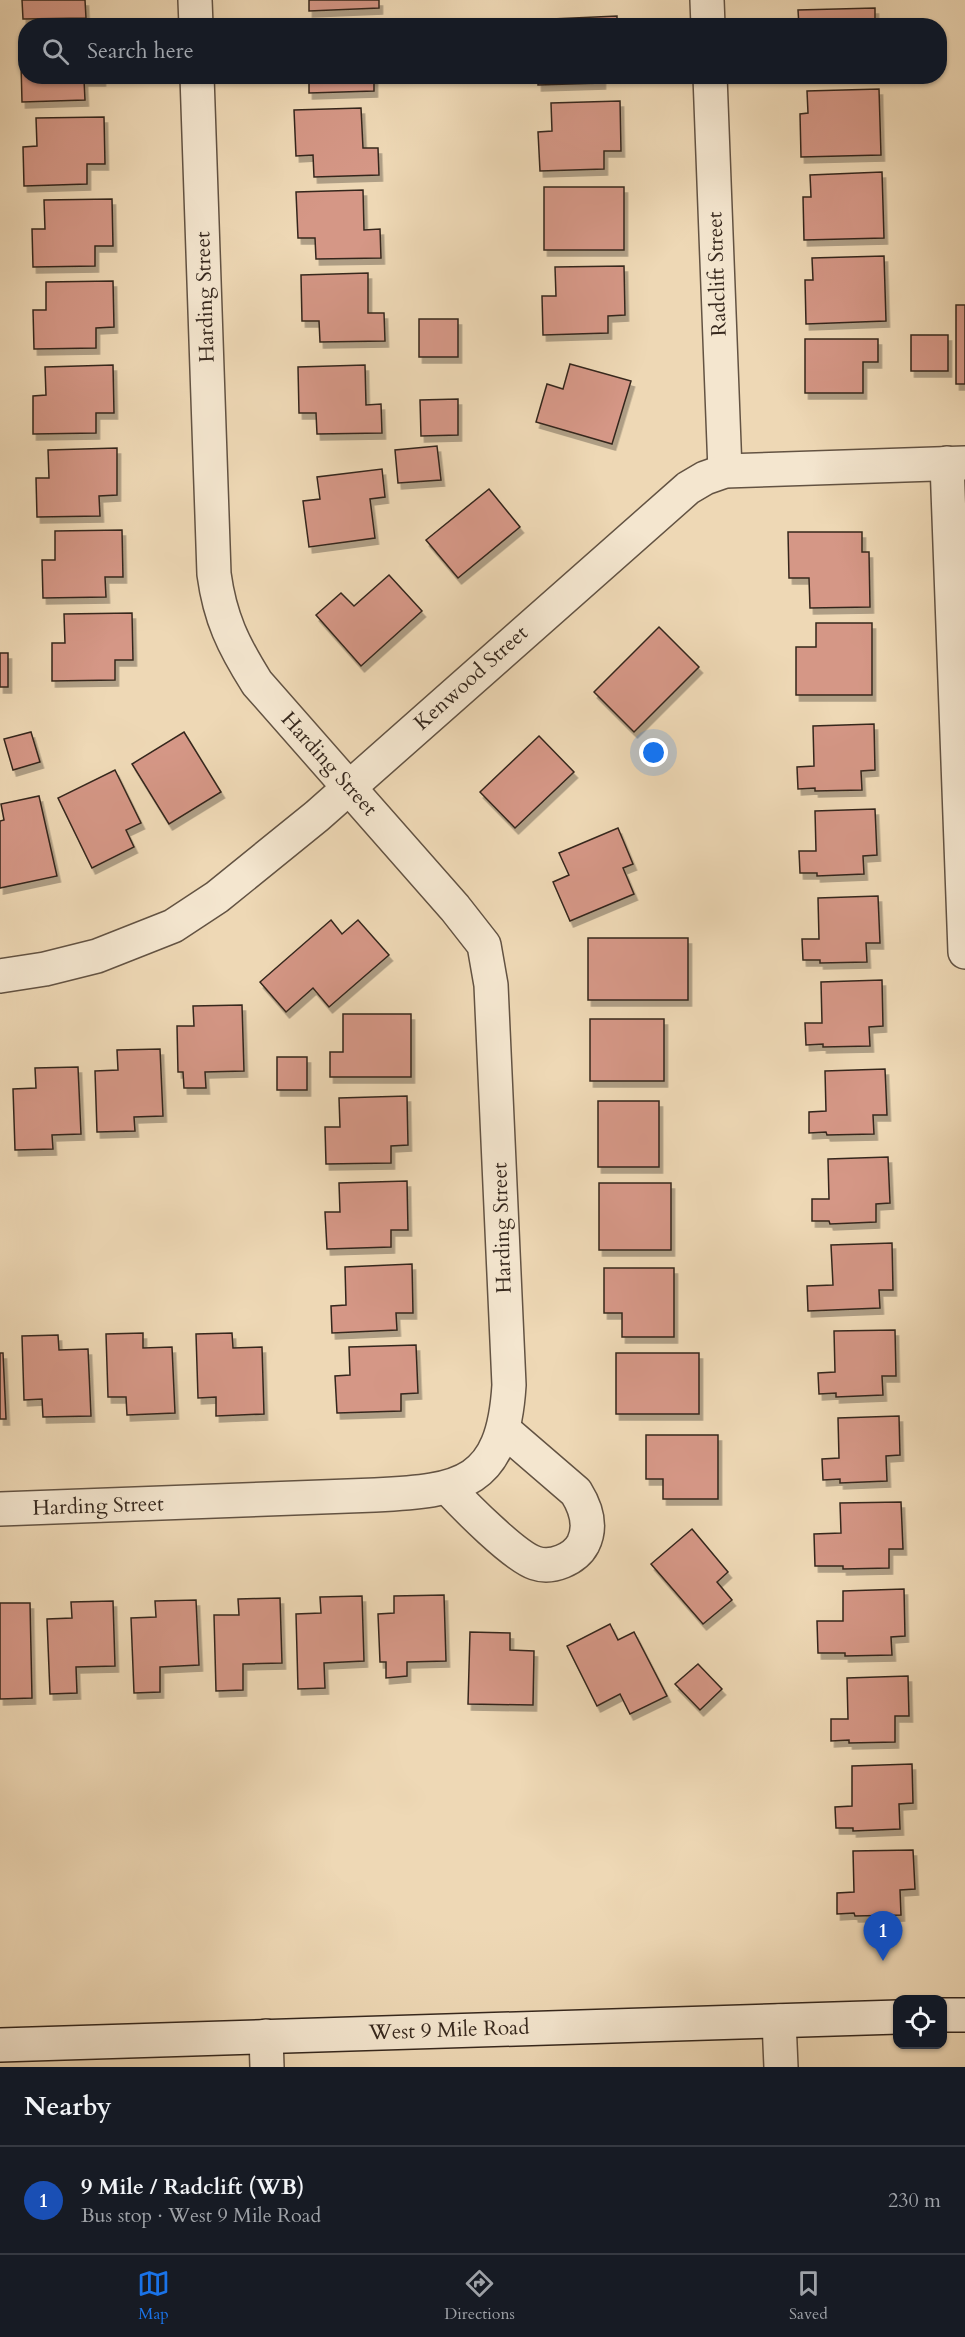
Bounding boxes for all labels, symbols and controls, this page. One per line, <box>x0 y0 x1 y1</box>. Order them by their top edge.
search box <box>18 18 947 84</box>
icon: search <box>39 35 72 68</box>
text: Search here <box>87 36 194 66</box>
street label: Radclift Street <box>700 211 734 337</box>
street label: Harding Street <box>188 231 222 363</box>
street label: Kenwood Street <box>408 619 534 737</box>
street label: Harding Street <box>274 706 384 823</box>
your location <box>639 738 668 767</box>
street label: Harding Street <box>485 1162 519 1294</box>
street label: Harding Street <box>32 1489 164 1523</box>
pin: 1 <box>864 1912 902 1961</box>
map controls <box>893 1995 947 2049</box>
button: locate <box>893 1995 947 2049</box>
street label: West 9 Mile Road <box>367 2013 530 2047</box>
text: Nearby <box>24 2089 112 2124</box>
text: 9 Mile / Radclift (WB) <box>81 2172 304 2202</box>
text: 1 <box>38 2187 49 2214</box>
text: 230 m <box>888 2187 941 2214</box>
text: Bus stop · West 9 Mile Road <box>81 2202 321 2229</box>
tab: Map <box>137 2267 170 2325</box>
tab: Directions <box>444 2267 515 2325</box>
tab: Saved <box>789 2267 828 2325</box>

